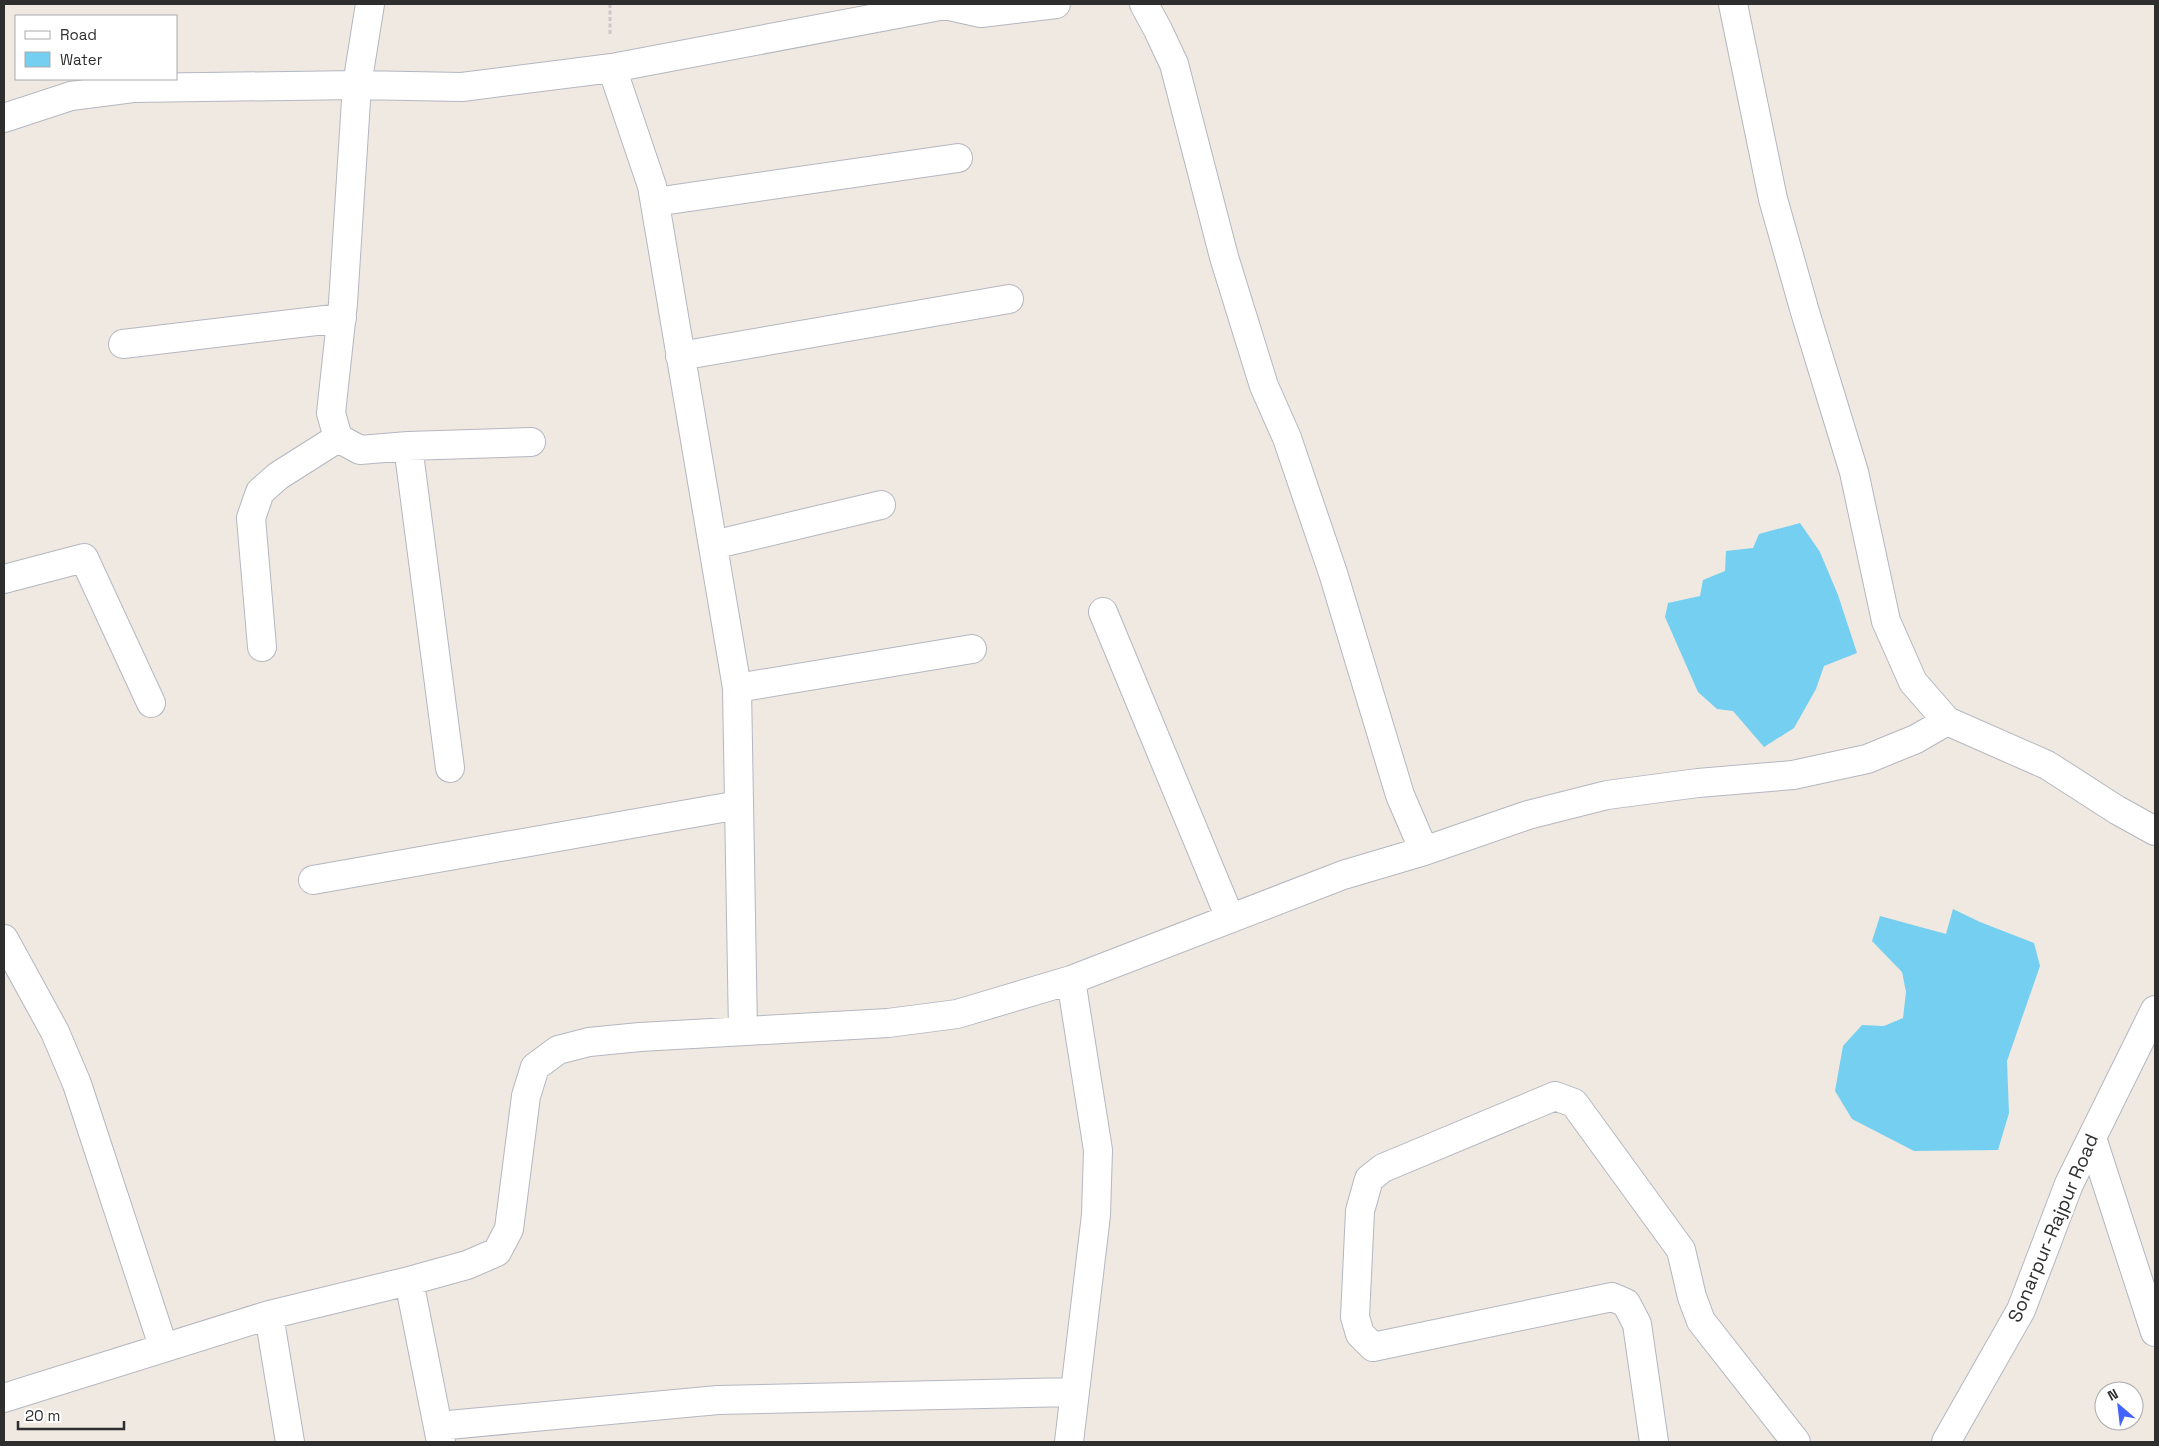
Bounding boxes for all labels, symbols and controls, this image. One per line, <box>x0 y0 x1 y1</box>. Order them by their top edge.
legend <box>15 15 178 80</box>
text: Road <box>60 25 97 44</box>
text: Water <box>60 50 103 69</box>
street label: Sonarpur-Rajpur Road <box>2002 1130 2104 1326</box>
north arrow <box>2094 1381 2144 1431</box>
text: N <box>2105 1384 2121 1405</box>
scale bar <box>18 1398 124 1430</box>
text: 20 m <box>25 1406 60 1425</box>

